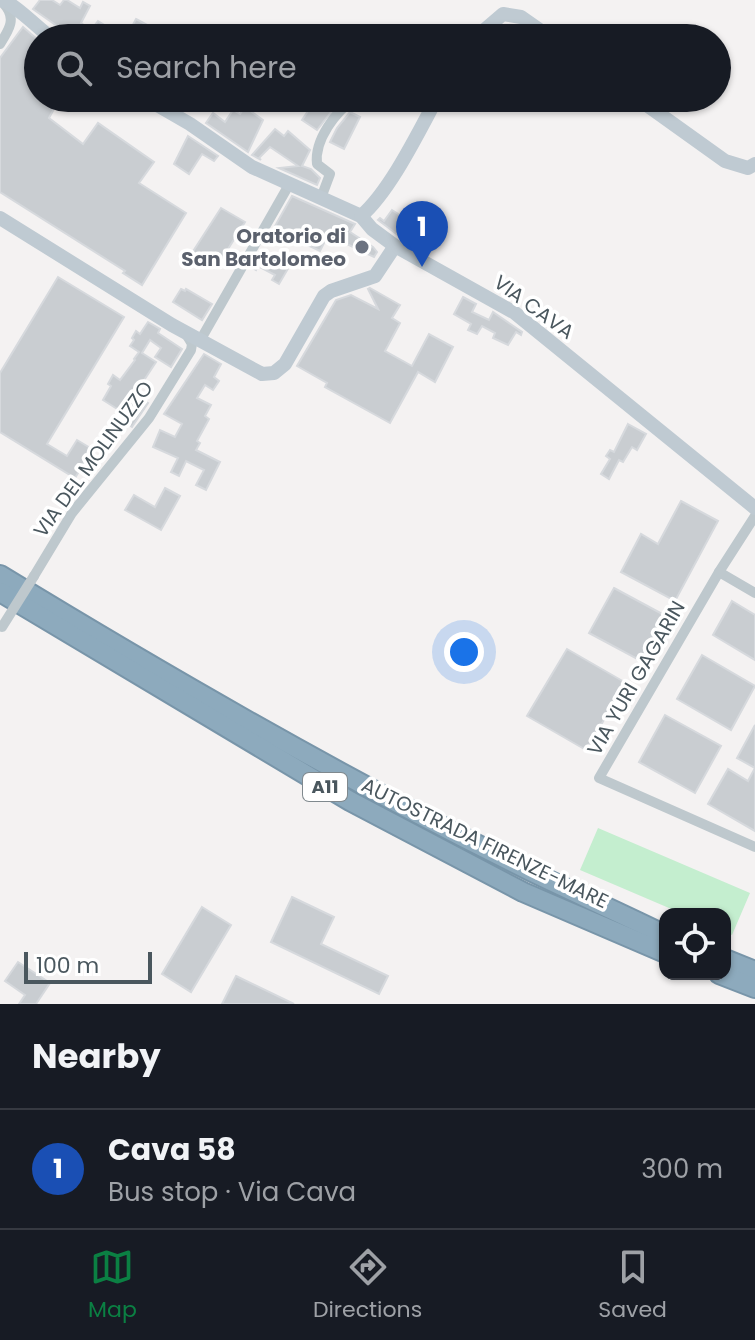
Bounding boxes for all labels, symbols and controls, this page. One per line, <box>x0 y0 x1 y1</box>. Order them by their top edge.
search box <box>24 24 731 112</box>
icon: search <box>52 46 96 90</box>
text: Search here <box>116 46 297 89</box>
pin: 1 <box>396 201 448 267</box>
place label: Oratorio di San Bartolomeo <box>181 222 346 273</box>
marker: Oratorio di San Bartolomeo <box>353 238 371 256</box>
street label: VIA CAVA <box>488 268 580 346</box>
street label: VIA DEL MOLINUZZO <box>27 375 159 543</box>
street label: VIA YURI GAGARIN <box>580 596 692 760</box>
your location <box>444 632 484 672</box>
street label: AUTOSTRADA FIRENZE-MARE <box>357 771 613 915</box>
road number: A11 <box>303 773 347 801</box>
map controls <box>659 908 731 980</box>
button: locate <box>659 908 731 980</box>
scale bar <box>24 948 152 984</box>
text: 100 m <box>36 950 99 981</box>
text: Nearby <box>32 1032 161 1080</box>
text: Cava 58 <box>108 1128 236 1171</box>
text: 1 <box>53 1151 63 1187</box>
text: 300 m <box>641 1151 723 1187</box>
text: Bus stop · Via Cava <box>108 1174 356 1210</box>
tab: Map <box>88 1245 137 1326</box>
tab: Directions <box>313 1245 422 1326</box>
tab: Saved <box>598 1245 667 1326</box>

